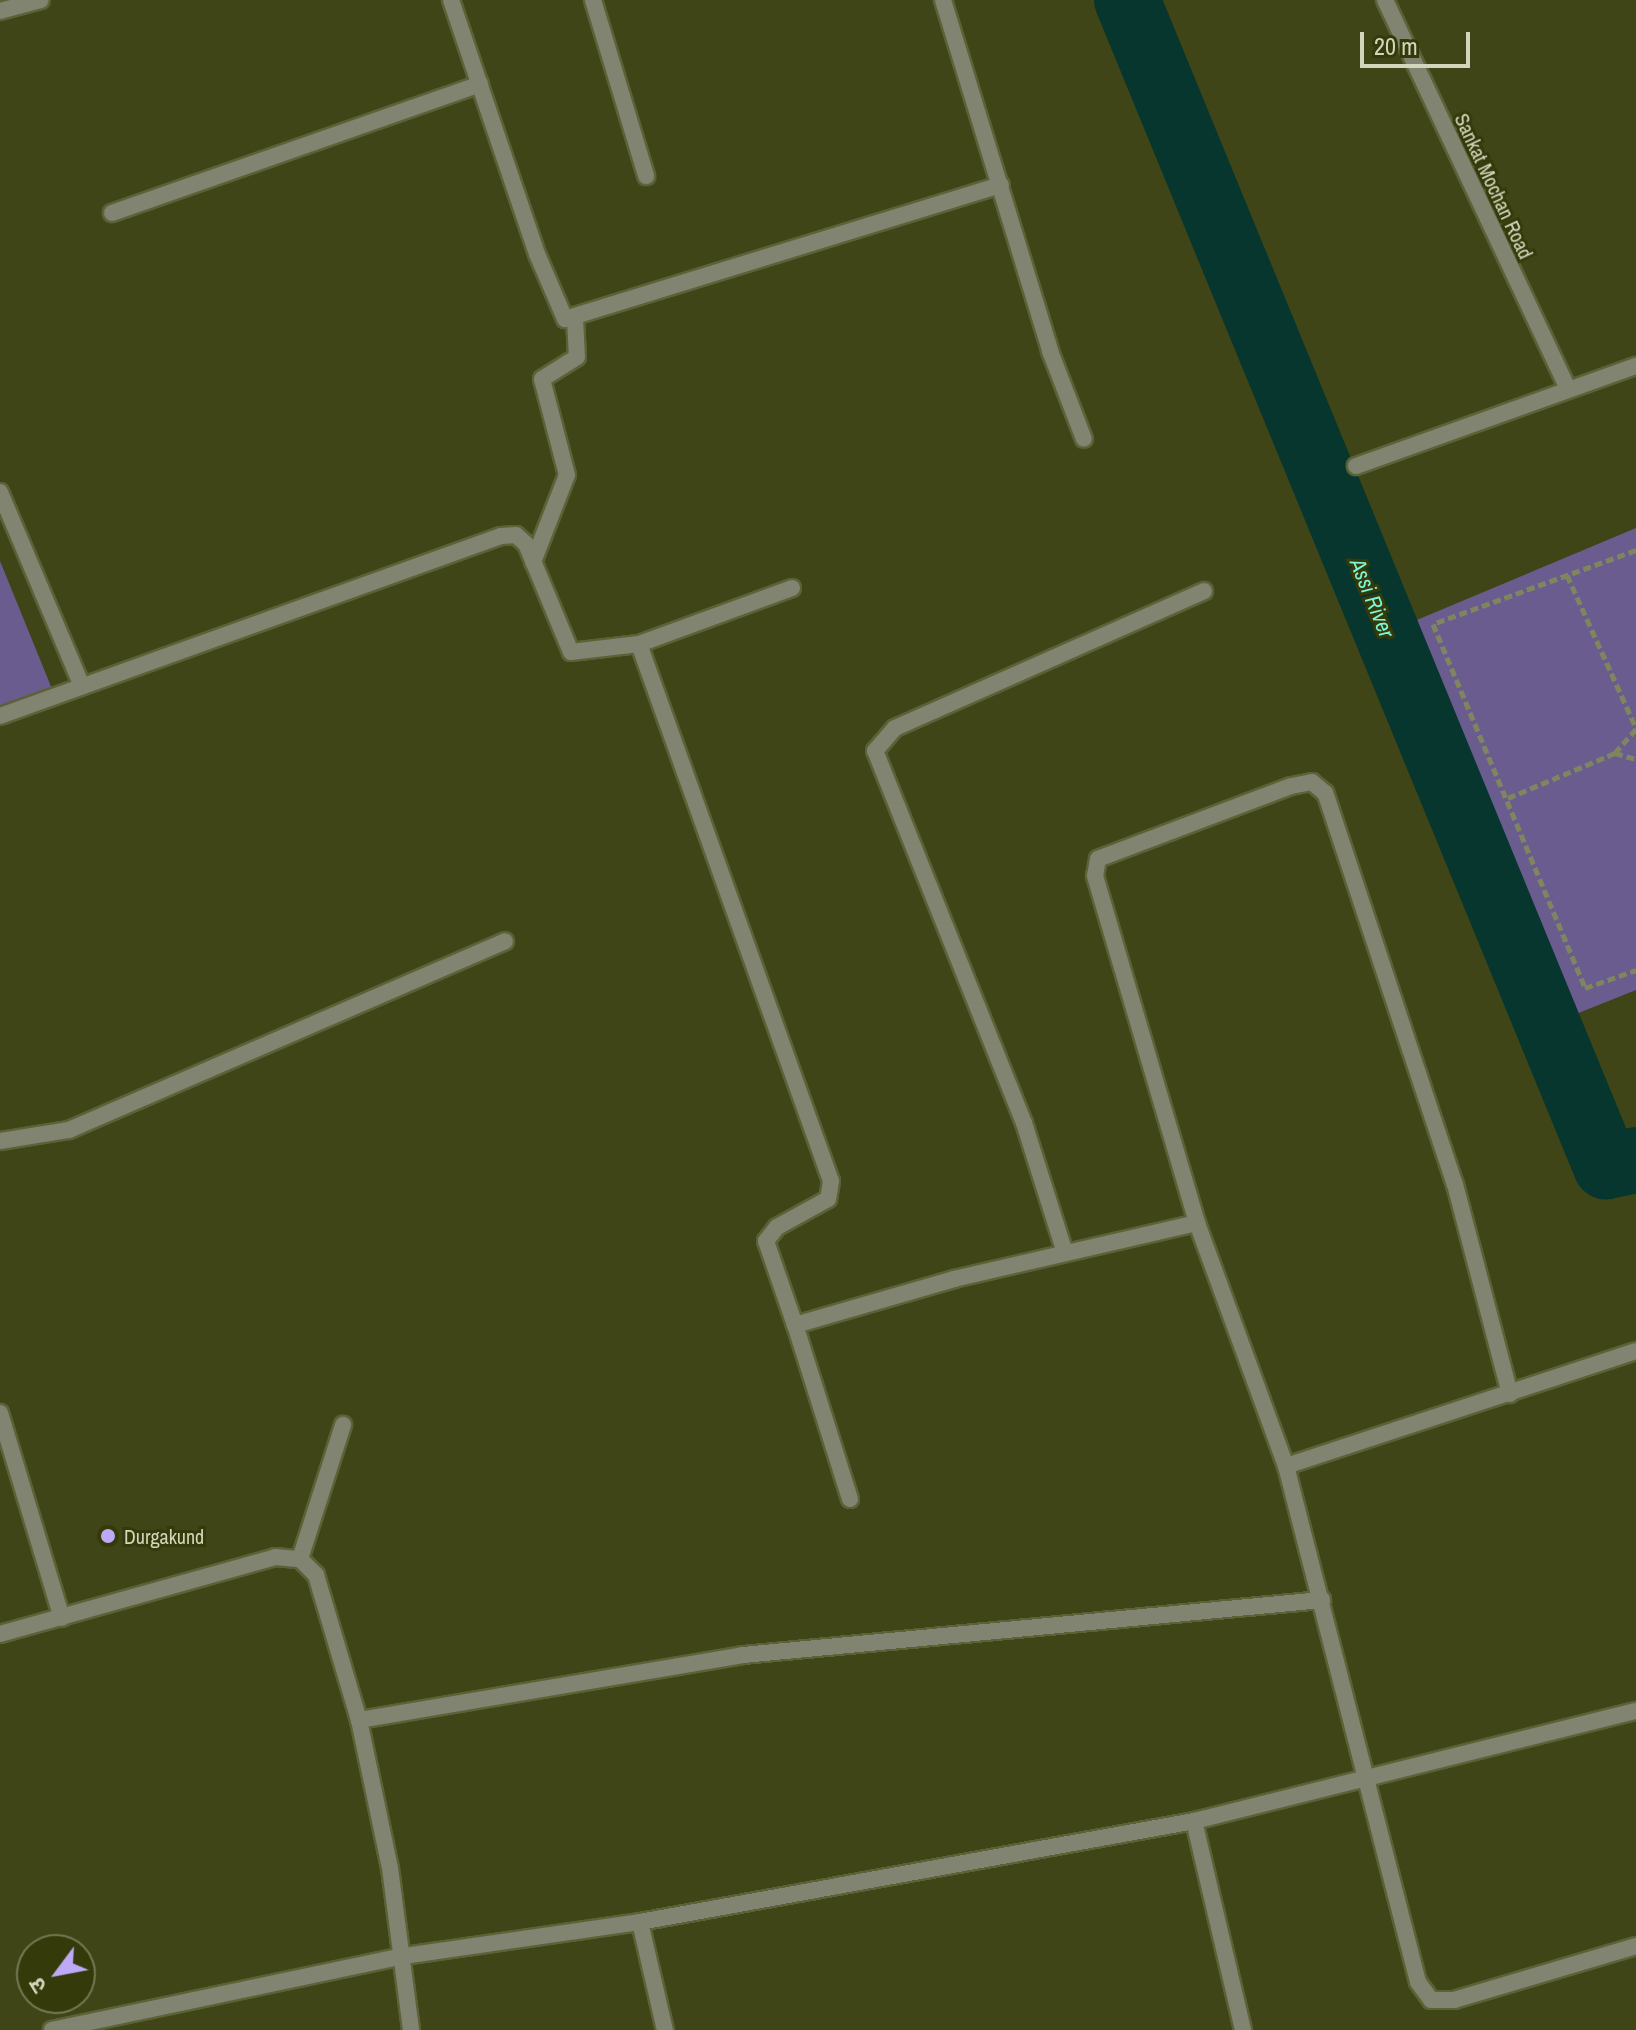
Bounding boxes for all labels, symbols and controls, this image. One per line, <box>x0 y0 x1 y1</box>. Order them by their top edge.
scale bar <box>1364 16 1474 66</box>
text: 20 m <box>1374 30 1418 62</box>
street label: Sankat Mochan Road <box>1450 109 1538 263</box>
water label: Assi River <box>1344 554 1400 642</box>
place label: Durgakund <box>124 1524 204 1548</box>
marker: Durgakund <box>99 1527 117 1545</box>
north arrow <box>16 1934 96 2014</box>
text: उ <box>21 1972 53 1999</box>

